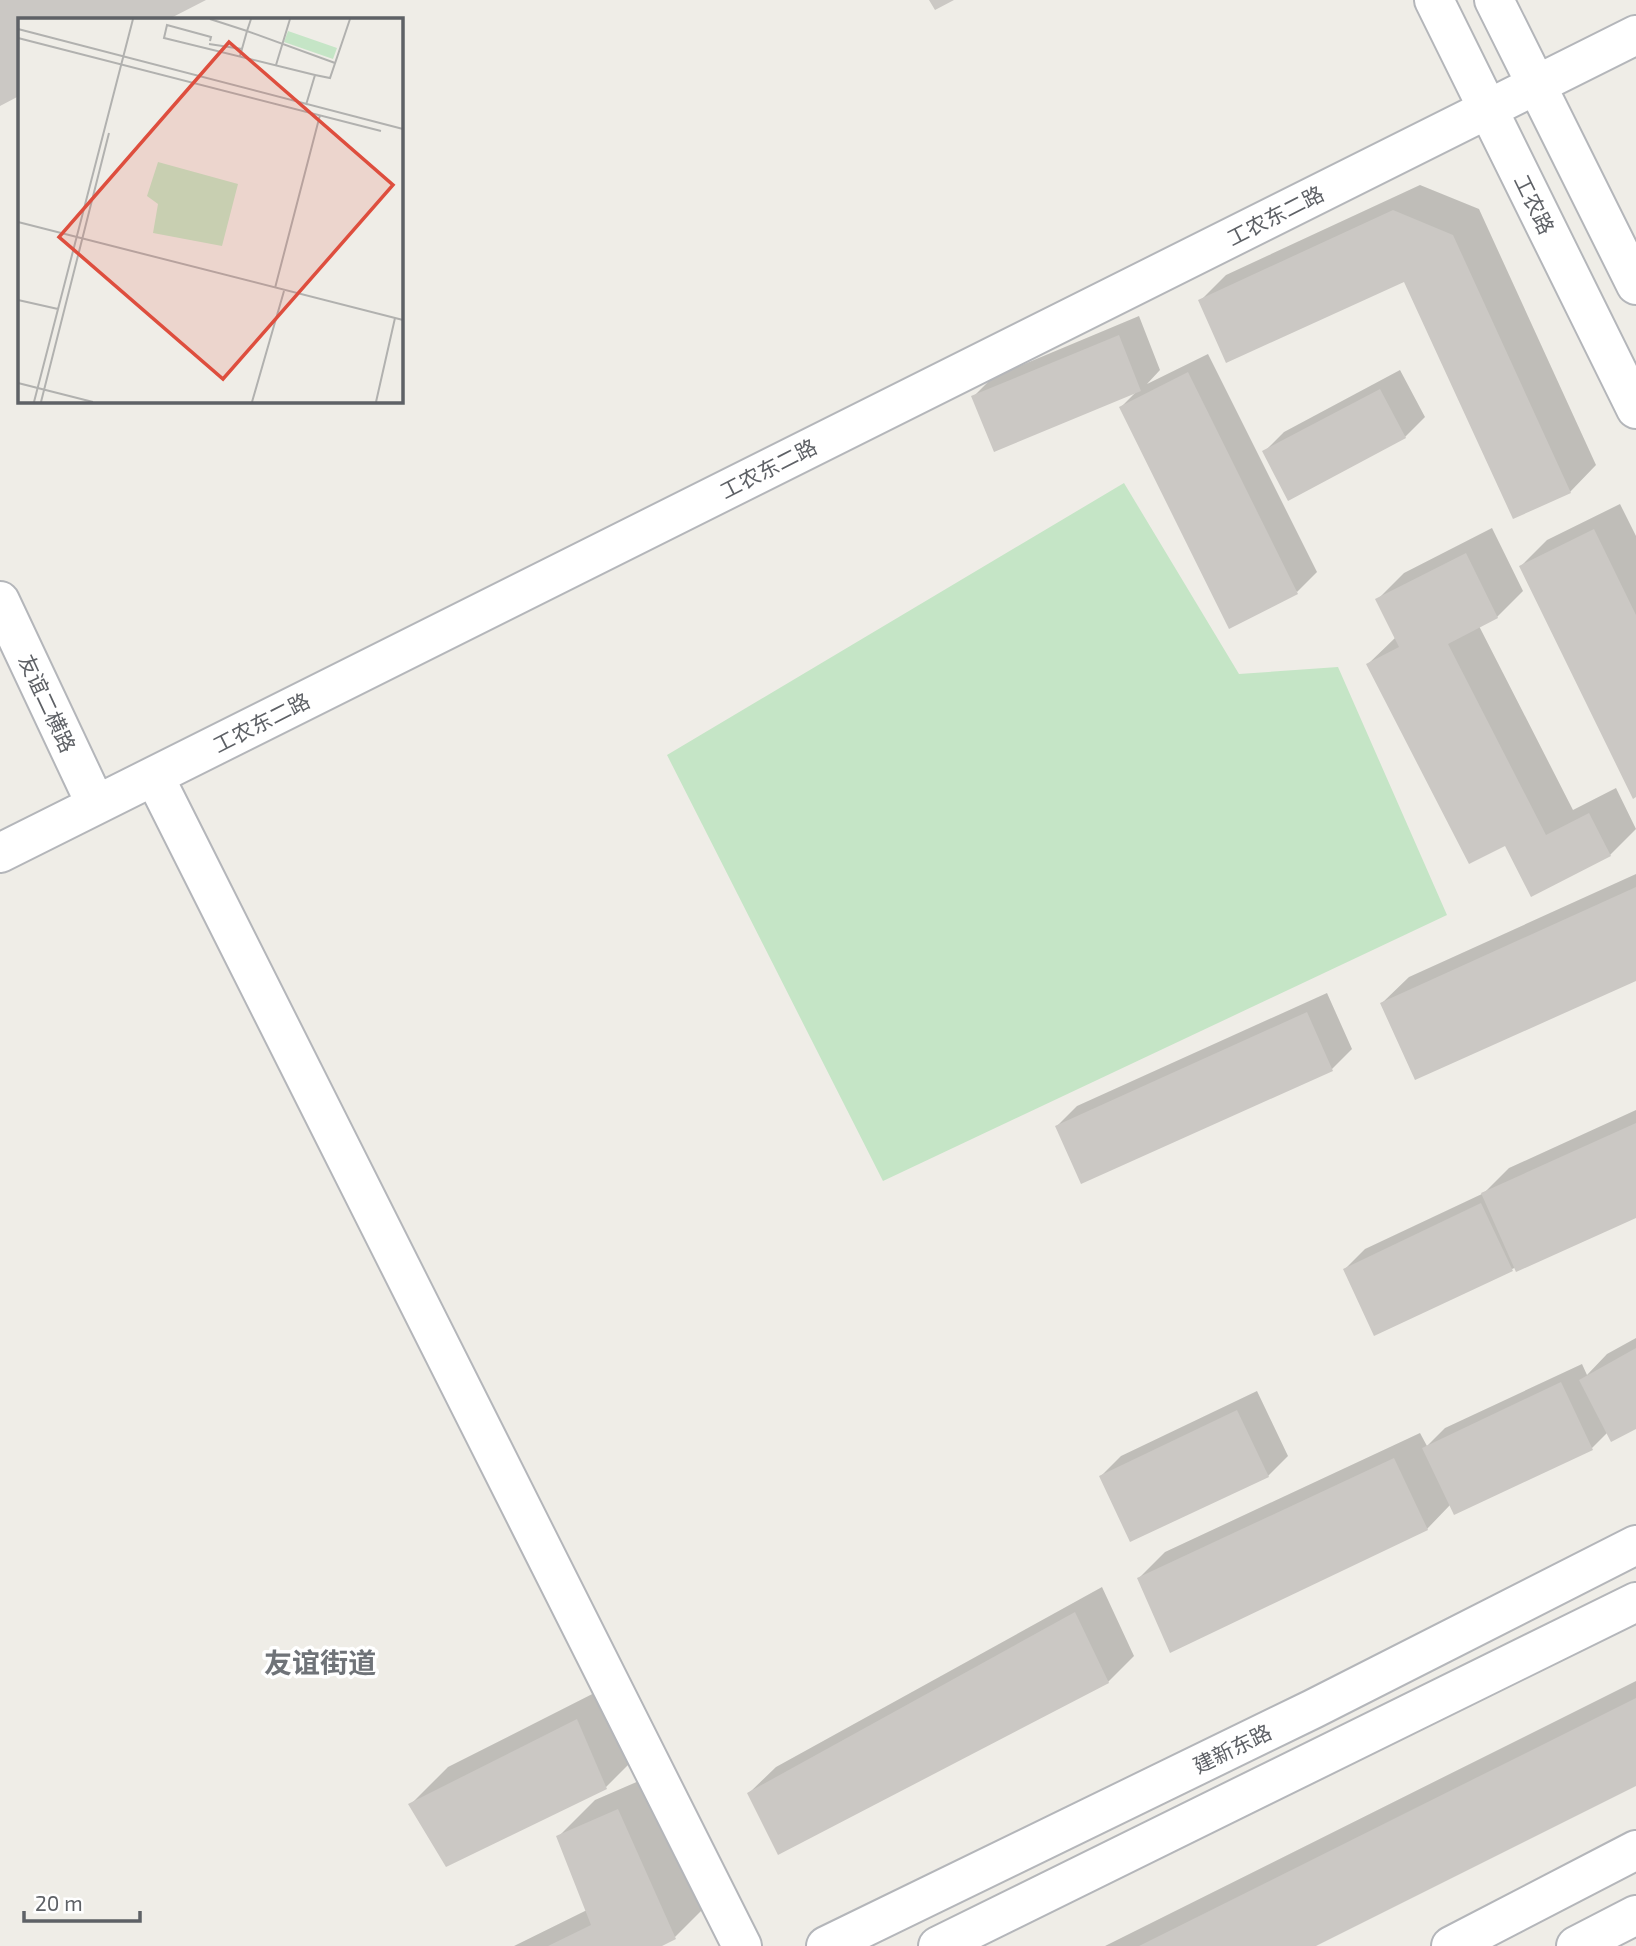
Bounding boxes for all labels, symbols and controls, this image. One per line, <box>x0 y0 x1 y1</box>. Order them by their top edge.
inset map <box>18 18 402 402</box>
street label: 工农路 <box>1510 170 1560 238</box>
street label: 工农东二路 <box>1223 180 1327 250</box>
street label: 工农东二路 <box>716 433 820 503</box>
street label: 友谊二横路 <box>14 650 82 756</box>
street label: 工农东二路 <box>209 687 313 757</box>
district label: 友谊街道 <box>264 1645 376 1679</box>
street label: 建新东路 <box>1189 1718 1275 1778</box>
scale bar <box>24 1880 140 1924</box>
text: 20 m <box>35 1890 83 1915</box>

